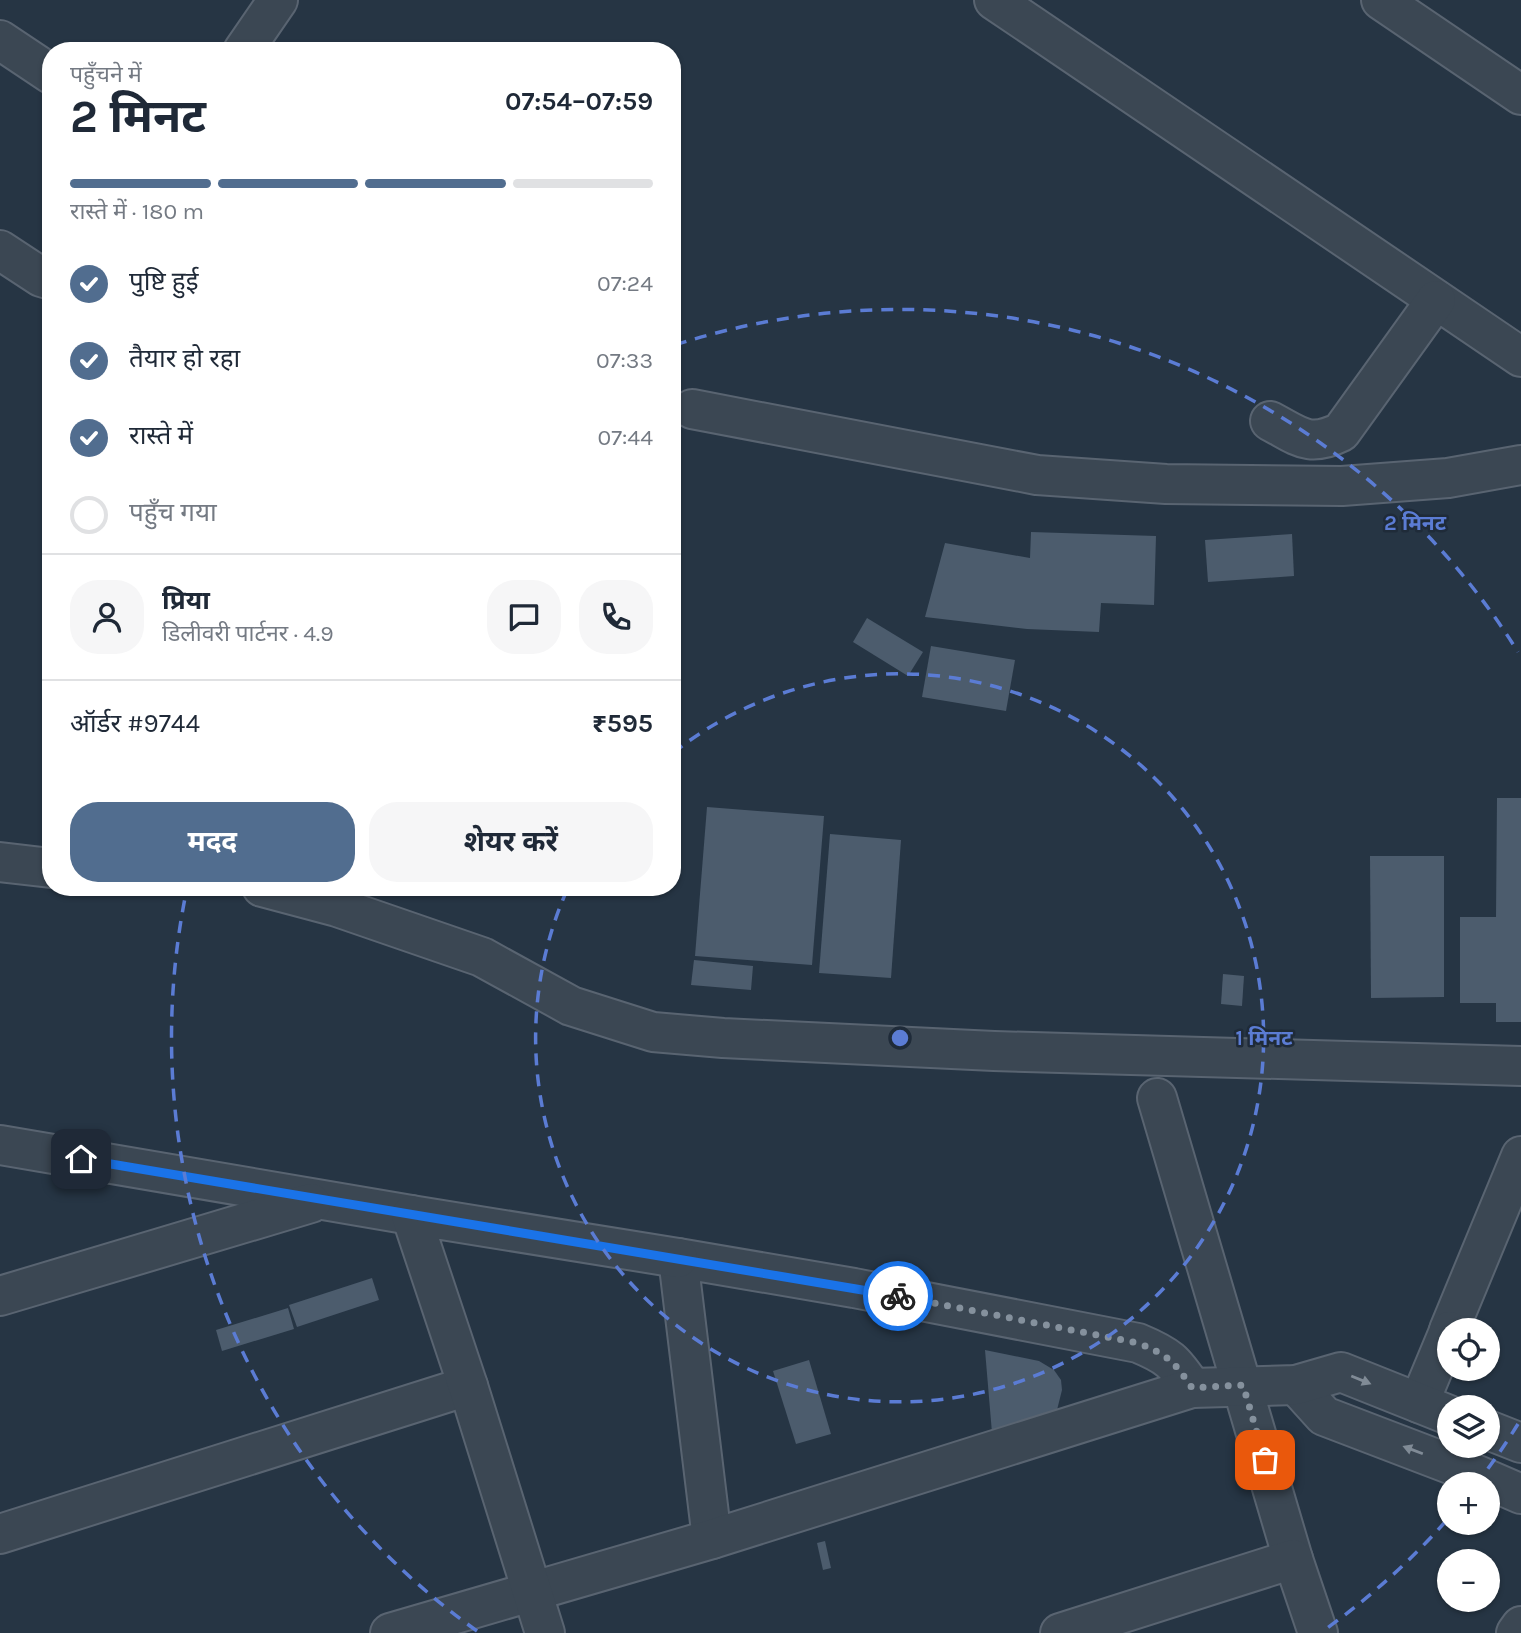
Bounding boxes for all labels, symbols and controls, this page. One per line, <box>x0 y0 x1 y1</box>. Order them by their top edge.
text: पहुँचने में <box>70 61 142 88</box>
text: 07:54–07:59 <box>505 86 653 117</box>
text: 2 मिनट <box>70 90 206 144</box>
text: रास्ते में · 180 m <box>70 198 204 225</box>
icon: check <box>70 265 108 303</box>
text: पुष्टि हुई <box>129 266 198 297</box>
text: 07:24 <box>597 270 653 297</box>
icon: check <box>70 342 108 380</box>
text: तैयार हो रहा <box>129 343 240 374</box>
text: 07:33 <box>596 347 653 374</box>
icon: check <box>70 419 108 457</box>
text: रास्ते में <box>129 420 193 451</box>
text: 07:44 <box>598 424 653 451</box>
text: पहुँच गया <box>129 497 217 528</box>
text: 2 मिनट <box>1384 511 1447 535</box>
button: person <box>70 580 144 654</box>
button: chat <box>487 580 561 654</box>
button: phone <box>579 580 653 654</box>
text: प्रिया <box>162 585 210 616</box>
text: डिलीवरी पार्टनर · 4.9 <box>162 620 334 647</box>
text: ऑर्डर #9744 <box>70 708 200 739</box>
text: ₹595 <box>592 708 653 739</box>
button: मदद <box>70 802 355 882</box>
button: शेयर करें <box>369 802 653 882</box>
centre of rings <box>888 1026 912 1050</box>
text: 1 मिनट <box>1236 1026 1293 1050</box>
pin <box>51 1129 111 1189</box>
icon: home <box>62 1140 100 1178</box>
courier <box>863 1261 933 1331</box>
icon: bike <box>879 1277 917 1315</box>
map controls <box>1437 1318 1500 1612</box>
button: locate <box>1437 1318 1500 1381</box>
one-way arrow <box>1351 1375 1372 1386</box>
button: layers <box>1437 1395 1500 1458</box>
pin <box>1235 1430 1295 1490</box>
icon: bag <box>1246 1441 1284 1479</box>
one-way arrow <box>1402 1444 1423 1455</box>
button: + <box>1437 1472 1500 1535</box>
button: − <box>1437 1549 1500 1612</box>

